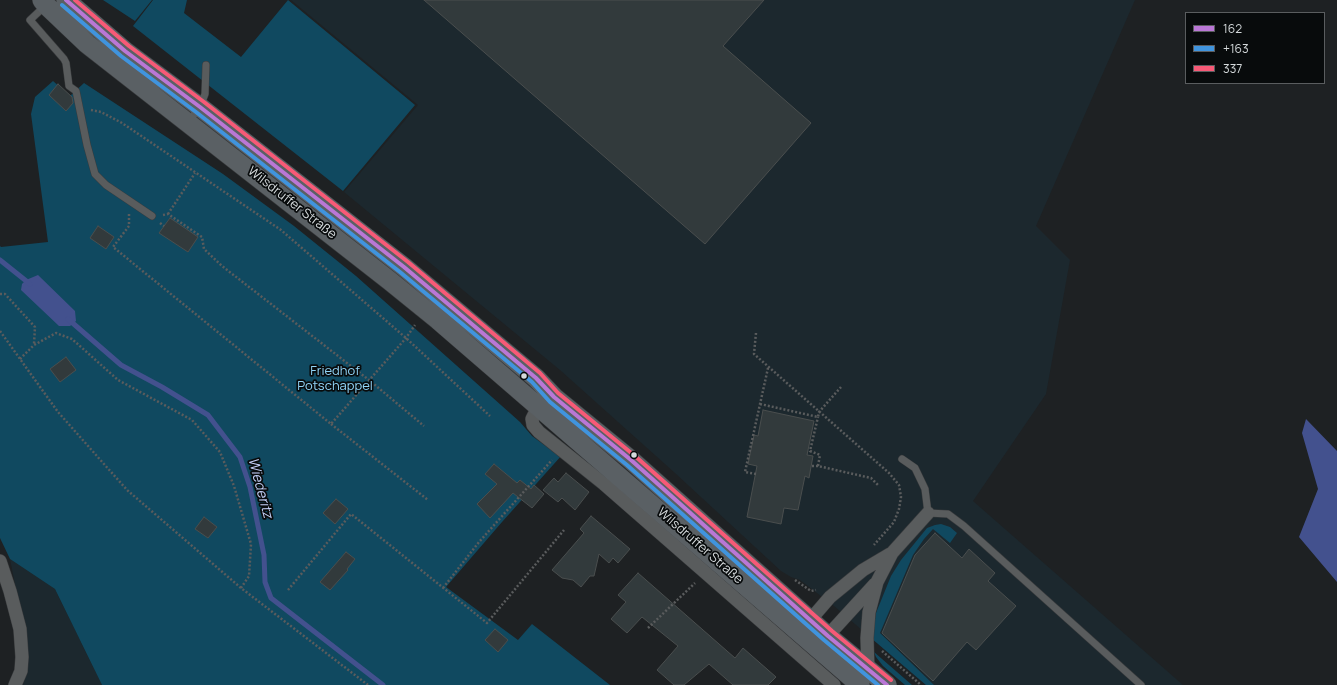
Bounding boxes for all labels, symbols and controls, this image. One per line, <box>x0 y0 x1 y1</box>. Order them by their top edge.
legend <box>1185 12 1325 84</box>
text: 162 <box>1223 20 1242 37</box>
text: +163 <box>1223 40 1249 57</box>
text: 337 <box>1223 60 1242 77</box>
street label: Wilsdruffer Straße <box>244 163 340 243</box>
park label: Friedhof Potschappel <box>297 363 373 394</box>
unlabelled marker <box>519 371 529 381</box>
unlabelled marker <box>629 450 639 460</box>
water label: Wiederitz <box>244 456 276 520</box>
street label: Wilsdruffer Straße <box>654 505 746 587</box>

